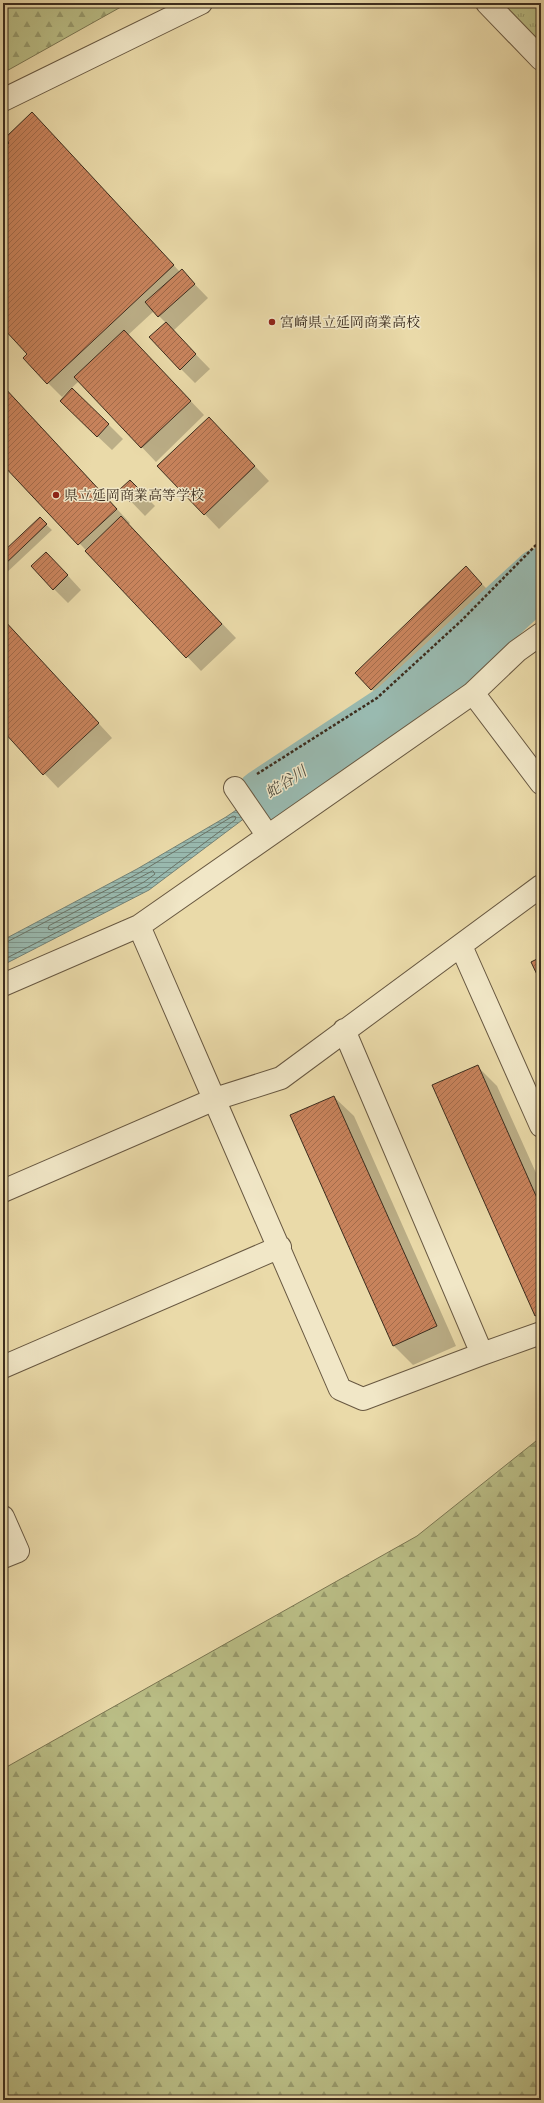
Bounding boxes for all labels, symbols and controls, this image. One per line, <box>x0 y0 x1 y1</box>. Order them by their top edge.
place label: 宮崎県立延岡商業高校 <box>280 314 420 334</box>
marker: 宮崎県立延岡商業高校 <box>267 317 277 327</box>
place label: 県立延岡商業高等学校 <box>64 487 204 507</box>
marker: 県立延岡商業高等学校 <box>51 490 61 500</box>
water label: 蛇谷川 <box>262 761 313 804</box>

